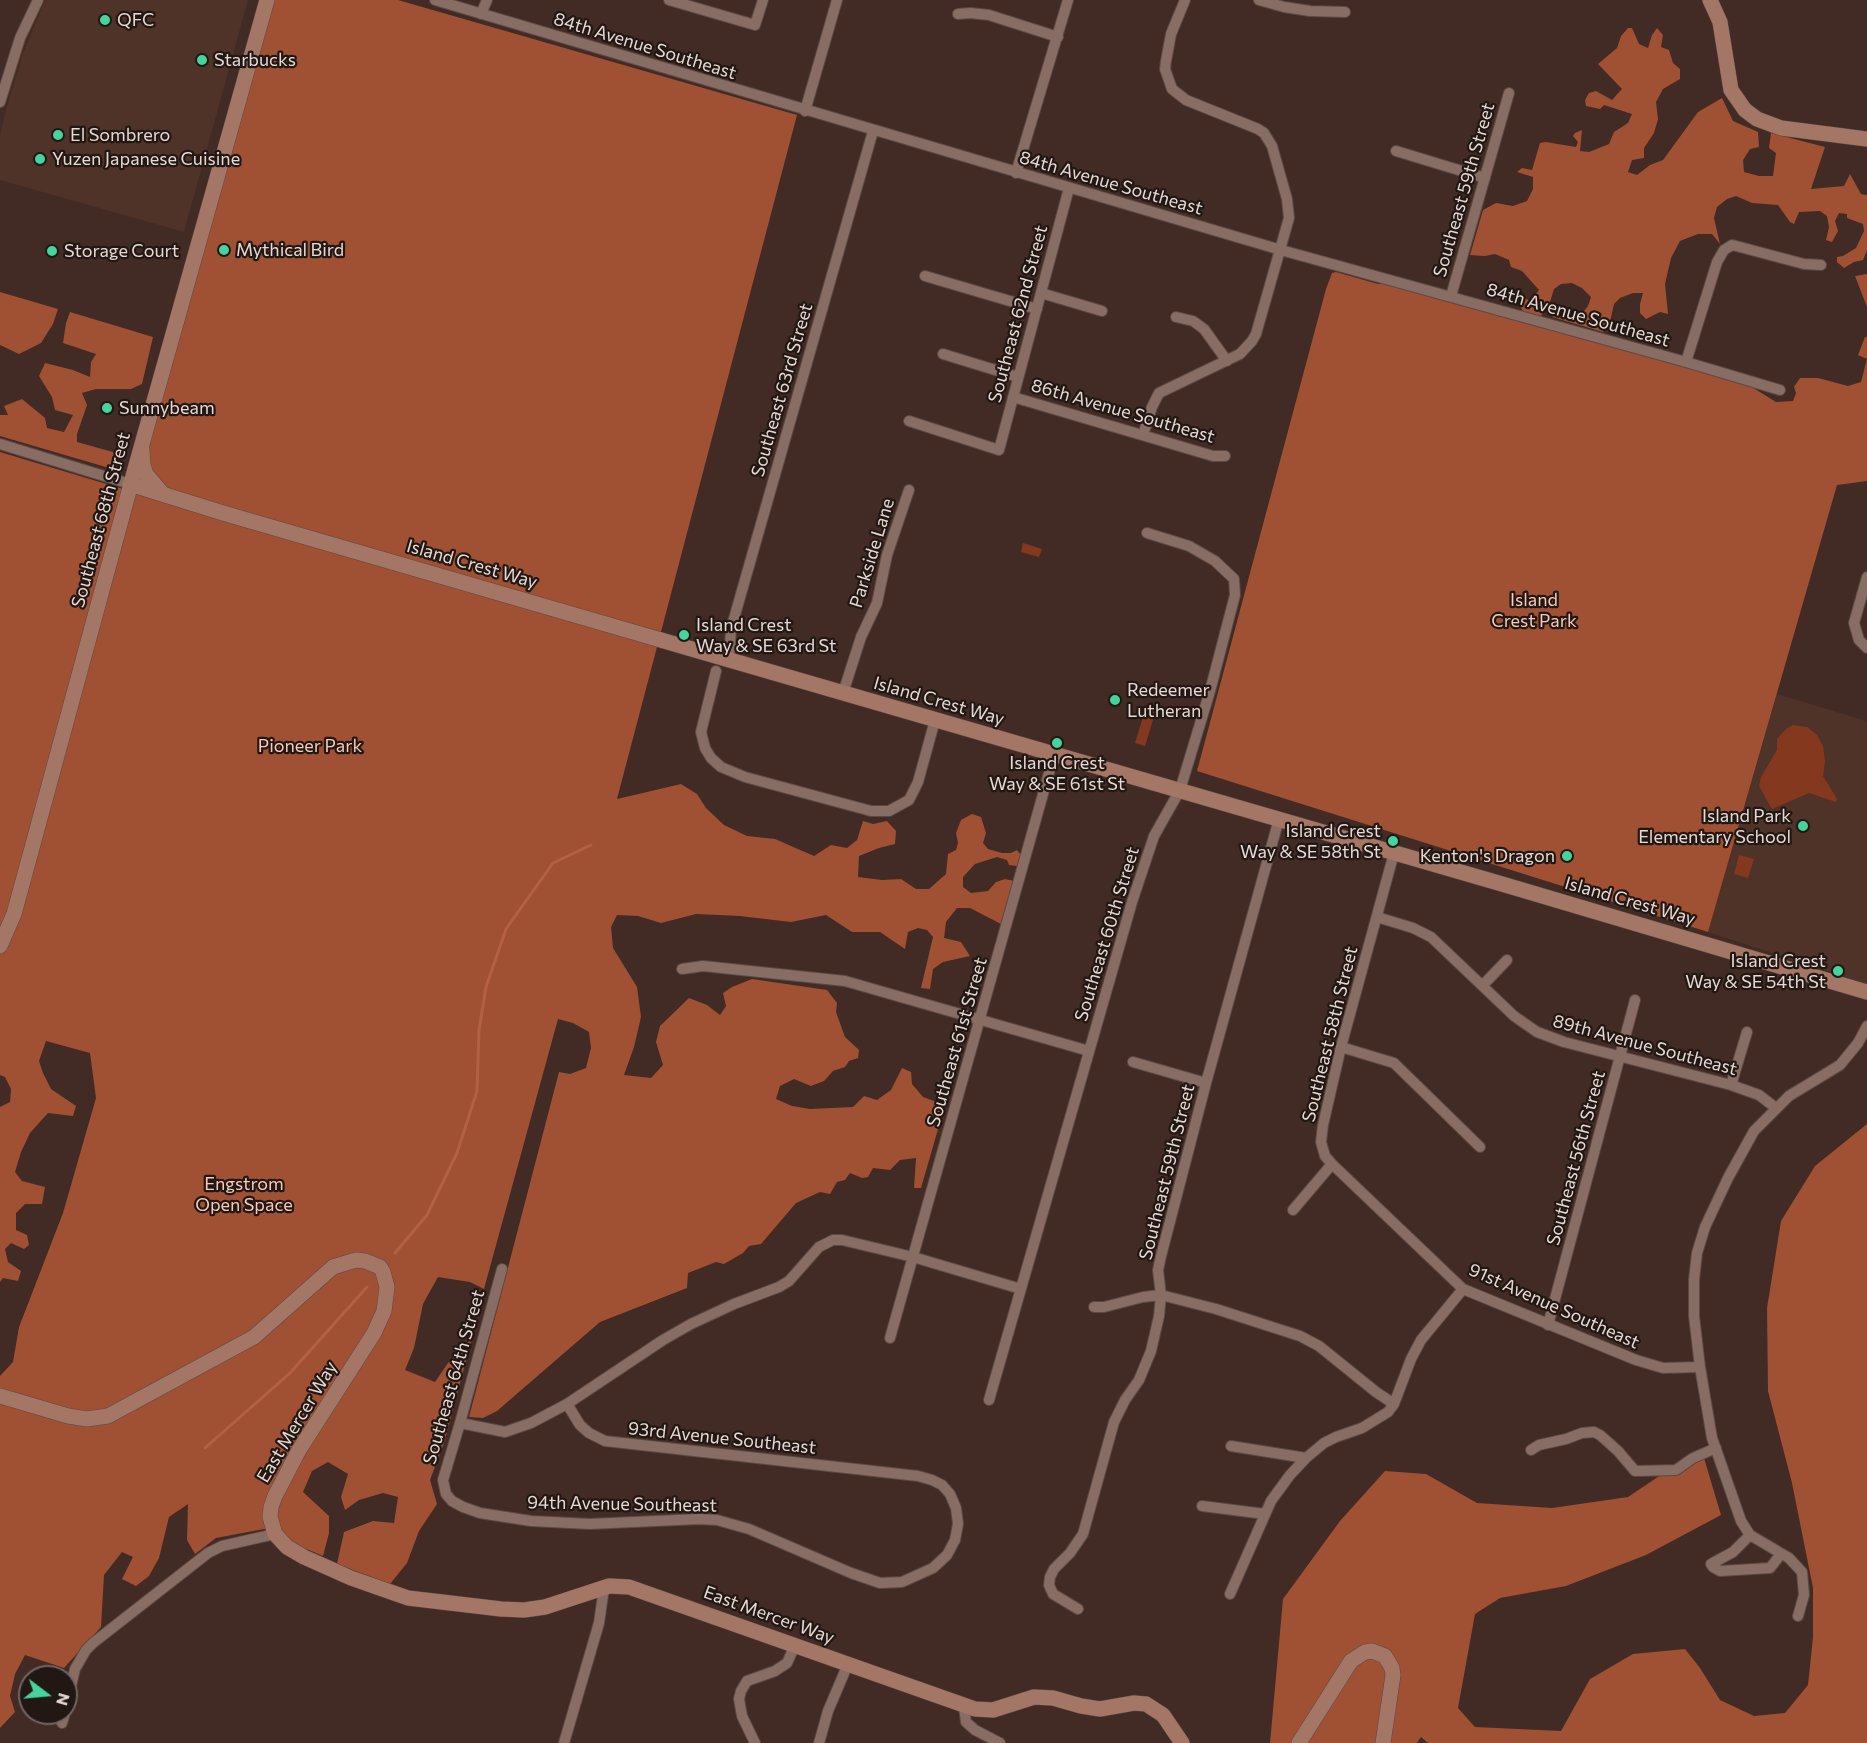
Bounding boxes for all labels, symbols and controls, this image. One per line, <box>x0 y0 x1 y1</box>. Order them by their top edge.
street label: 84th Avenue Southeast <box>551 8 739 84</box>
place label: QFC <box>117 9 154 31</box>
marker: QFC <box>98 13 112 27</box>
place label: Starbucks <box>214 49 296 71</box>
marker: Starbucks <box>195 53 209 67</box>
street label: Southeast 59th Street <box>1429 100 1499 280</box>
place label: El Sombrero <box>70 124 170 146</box>
marker: El Sombrero <box>51 128 65 142</box>
street label: 84th Avenue Southeast <box>1017 146 1205 220</box>
place label: Yuzen Japanese Cuisine <box>52 148 240 170</box>
marker: Yuzen Japanese Cuisine <box>33 152 47 166</box>
street label: Southeast 62nd Street <box>984 223 1052 405</box>
place label: Mythical Bird <box>236 239 344 261</box>
place label: Storage Court <box>64 240 179 262</box>
marker: Mythical Bird <box>217 243 231 257</box>
marker: Storage Court <box>45 244 59 258</box>
street label: 84th Avenue Southeast <box>1484 278 1672 352</box>
street label: Southeast 63rd Street <box>747 301 817 479</box>
street label: 86th Avenue Southeast <box>1029 374 1217 448</box>
place label: Sunnybeam <box>119 397 215 419</box>
marker: Sunnybeam <box>100 401 114 415</box>
street label: Southeast 68th Street <box>67 430 135 610</box>
street label: Parkside Lane <box>845 496 899 610</box>
street label: Island Crest Way <box>404 535 540 593</box>
park label: Island Crest Park <box>1491 589 1577 632</box>
place label: Island Crest Way & SE 63rd St <box>696 614 836 656</box>
marker: Island Crest Way & SE 63rd St <box>677 628 691 642</box>
street label: Island Crest Way <box>871 672 1007 730</box>
place label: Redeemer Lutheran <box>1127 679 1210 722</box>
marker: Redeemer Lutheran <box>1108 693 1122 707</box>
park label: Pioneer Park <box>258 735 362 757</box>
marker: Island Crest Way & SE 61st St <box>1050 736 1064 750</box>
place label: Island Crest Way & SE 61st St <box>989 752 1125 795</box>
place label: Island Park Elementary School <box>1638 805 1791 848</box>
marker: Island Park Elementary School <box>1796 819 1810 833</box>
place label: Island Crest Way & SE 58th St <box>1240 820 1381 862</box>
marker: Island Crest Way & SE 58th St <box>1386 834 1400 848</box>
street label: Southeast 60th Street <box>1070 844 1144 1024</box>
place label: Kenton's Dragon <box>1420 845 1555 867</box>
marker: Kenton's Dragon <box>1560 849 1574 863</box>
street label: Island Crest Way <box>1562 872 1698 930</box>
street label: Southeast 58th Street <box>1298 944 1362 1124</box>
place label: Island Crest Way & SE 54th St <box>1685 950 1826 992</box>
street label: Southeast 61st Street <box>922 955 992 1129</box>
marker: Island Crest Way & SE 54th St <box>1831 964 1845 978</box>
street label: 89th Avenue Southeast <box>1550 1010 1740 1080</box>
street label: Southeast 56th Street <box>1542 1068 1610 1248</box>
street label: Southeast 59th Street <box>1135 1082 1199 1262</box>
park label: Engstrom Open Space <box>195 1173 293 1216</box>
street label: 91st Avenue Southeast <box>1465 1259 1643 1353</box>
street label: Southeast 64th Street <box>419 1287 489 1467</box>
street label: East Mercer Way <box>252 1357 342 1487</box>
street label: 93rd Avenue Southeast <box>627 1417 817 1459</box>
street label: 94th Avenue Southeast <box>527 1492 717 1516</box>
street label: East Mercer Way <box>701 1581 837 1649</box>
north arrow <box>18 1665 78 1725</box>
text: N <box>53 1691 75 1708</box>

